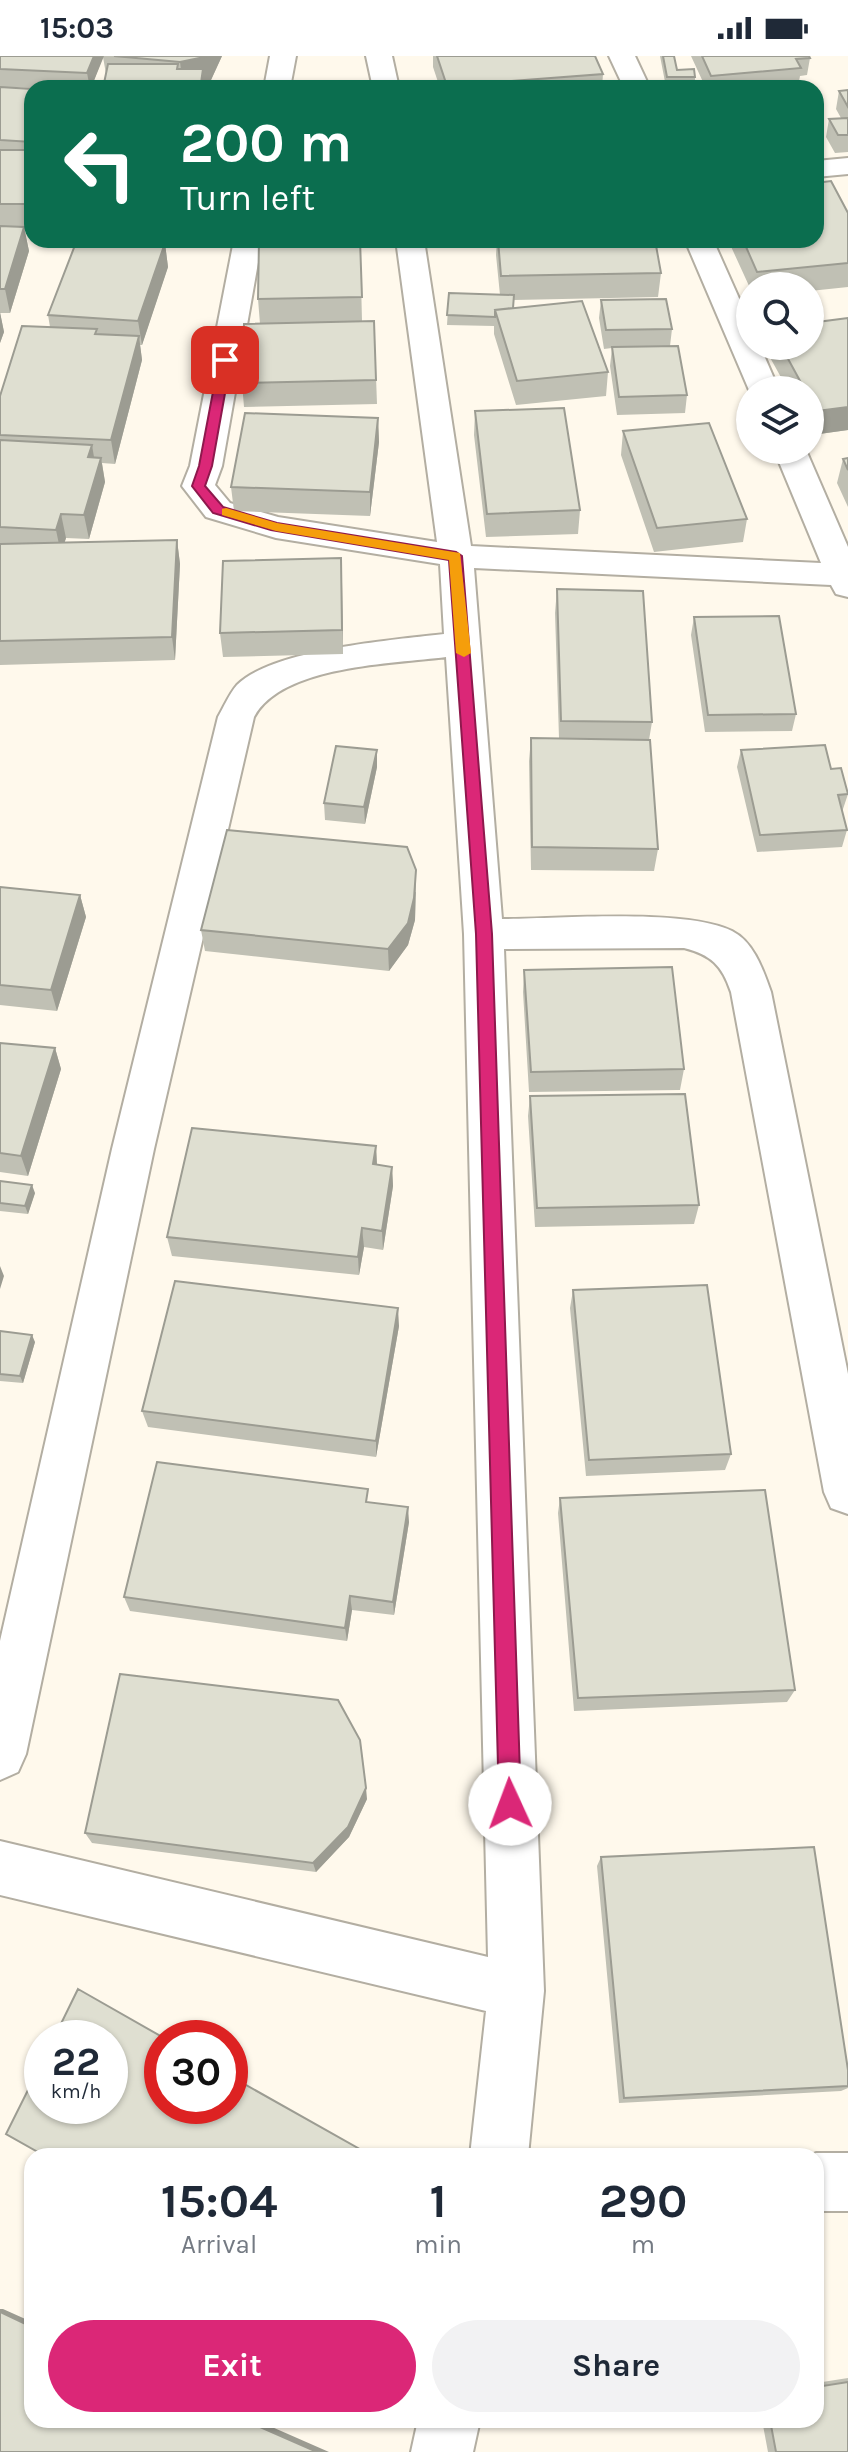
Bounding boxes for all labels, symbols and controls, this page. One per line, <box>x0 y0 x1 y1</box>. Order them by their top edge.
text: 15:03 <box>40 10 114 46</box>
text: 200 m <box>180 110 352 175</box>
icon: left <box>48 112 152 216</box>
text: Turn left <box>180 177 315 219</box>
map controls <box>736 272 824 464</box>
button: search <box>736 272 824 360</box>
pin <box>191 326 259 394</box>
icon: arrive <box>203 338 247 382</box>
button: layers <box>736 376 824 464</box>
position arrow <box>468 1762 552 1846</box>
speed limit sign: 30 <box>144 2020 248 2124</box>
text: 22 <box>52 2038 100 2085</box>
text: km/h <box>51 2080 101 2103</box>
text: 15:04 <box>161 2173 278 2229</box>
text: 1 <box>430 2173 447 2229</box>
text: 290 <box>599 2173 687 2229</box>
text: Arrival <box>181 2229 257 2260</box>
text: min <box>414 2229 462 2260</box>
text: m <box>631 2229 655 2260</box>
button: Exit <box>48 2320 416 2412</box>
button: Share <box>432 2320 800 2412</box>

